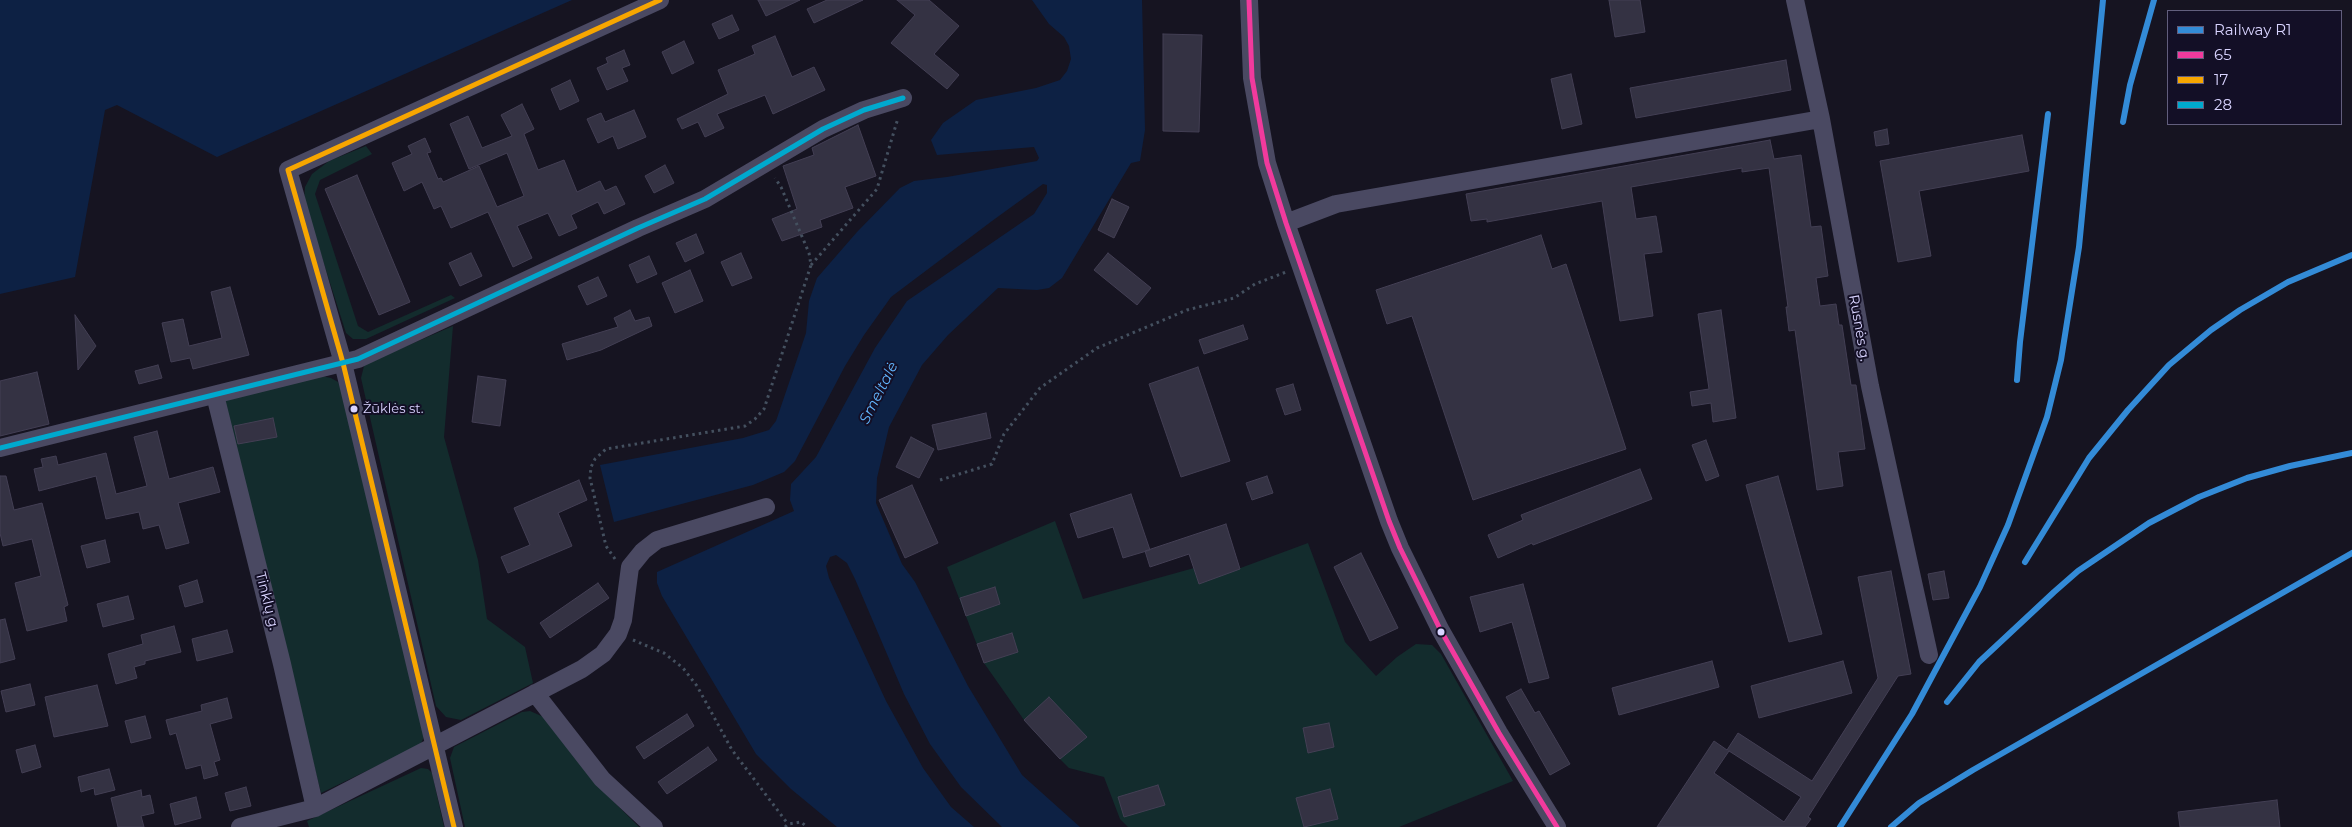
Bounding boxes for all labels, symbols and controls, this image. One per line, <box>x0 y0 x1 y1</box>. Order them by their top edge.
legend <box>2167 10 2342 125</box>
text: Railway R1 <box>2214 20 2291 39</box>
text: 65 <box>2214 45 2232 64</box>
text: 17 <box>2214 70 2228 89</box>
text: 28 <box>2214 95 2232 114</box>
street label: Rusnės g. <box>1845 293 1873 363</box>
water label: Smeltalė <box>856 359 902 427</box>
place label: Žūklės st. <box>363 401 423 417</box>
marker: Žūklės st. <box>349 404 359 414</box>
street label: Tinklų g. <box>252 570 282 632</box>
unlabelled marker <box>1436 627 1446 637</box>

